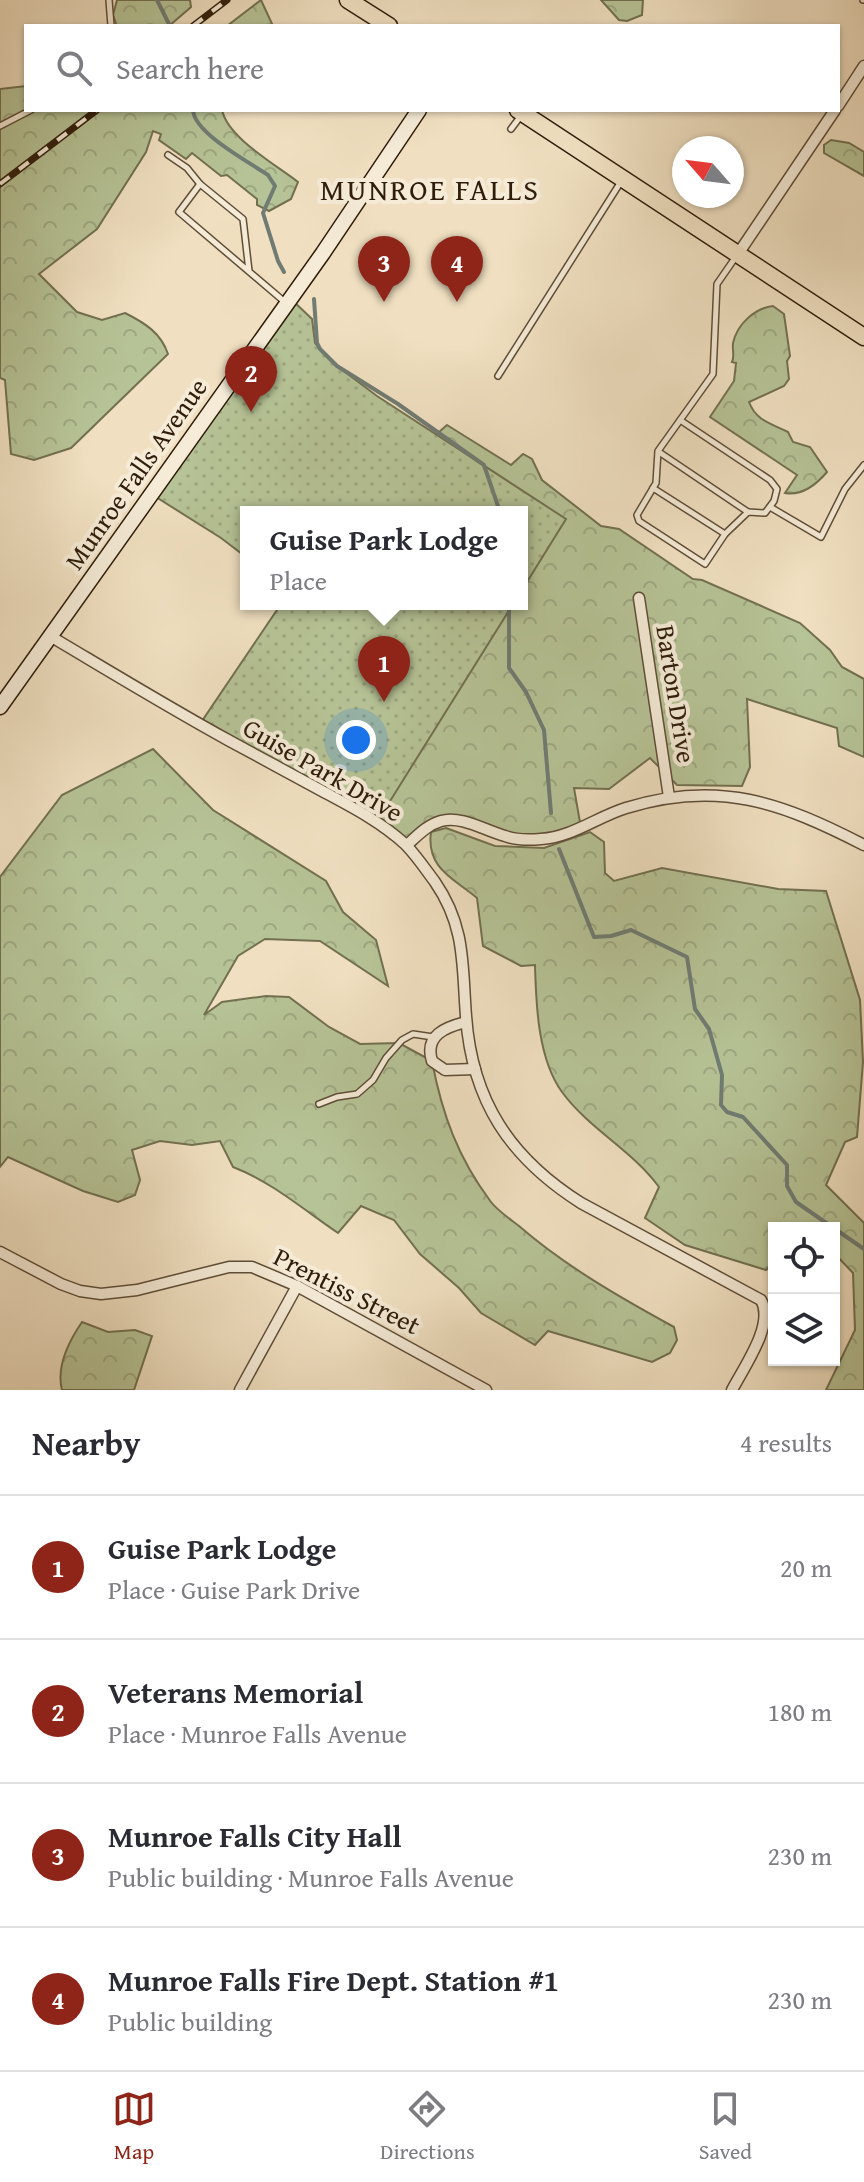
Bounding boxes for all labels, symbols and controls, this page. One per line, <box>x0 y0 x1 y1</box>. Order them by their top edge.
search box <box>24 24 840 112</box>
icon: search <box>52 46 96 90</box>
text: Search here <box>116 46 264 90</box>
north arrow <box>672 136 744 208</box>
district label: MUNROE FALLS <box>320 167 540 211</box>
pin: 3 <box>358 236 410 302</box>
pin: 4 <box>431 236 483 302</box>
pin: 2 <box>225 346 277 412</box>
street label: Munroe Falls Avenue <box>55 370 216 577</box>
popup <box>240 506 528 610</box>
text: Guise Park Lodge <box>270 517 498 561</box>
text: Place <box>270 561 327 600</box>
street label: Barton Drive <box>646 622 707 766</box>
pin: 1 <box>358 636 410 702</box>
street label: Guise Park Drive <box>236 708 411 831</box>
your location <box>336 720 376 760</box>
map controls <box>768 1222 840 1366</box>
button: locate <box>768 1222 840 1294</box>
street label: Prentiss Street <box>267 1237 427 1344</box>
button: layers <box>768 1294 840 1366</box>
text: Nearby <box>32 1418 141 1467</box>
text: 4 results <box>740 1423 832 1462</box>
text: Guise Park Lodge <box>108 1526 337 1570</box>
text: 1 <box>51 1548 65 1587</box>
text: 20 m <box>780 1548 832 1587</box>
text: Place · Guise Park Drive <box>108 1570 360 1609</box>
text: Veterans Memorial <box>108 1670 363 1714</box>
text: 2 <box>51 1692 65 1731</box>
text: 180 m <box>767 1692 832 1731</box>
text: Place · Munroe Falls Avenue <box>108 1714 407 1753</box>
text: Munroe Falls City Hall <box>108 1814 402 1858</box>
text: 3 <box>51 1836 65 1875</box>
text: 230 m <box>767 1836 832 1875</box>
text: Public building · Munroe Falls Avenue <box>108 1858 514 1897</box>
text: Munroe Falls Fire Dept. Station #1 <box>108 1958 559 2002</box>
text: 4 <box>51 1980 65 2019</box>
text: 230 m <box>767 1980 832 2019</box>
text: Public building <box>108 2002 272 2041</box>
tab: Map <box>112 2087 156 2167</box>
tab: Directions <box>380 2087 475 2167</box>
tab: Saved <box>699 2087 752 2167</box>

